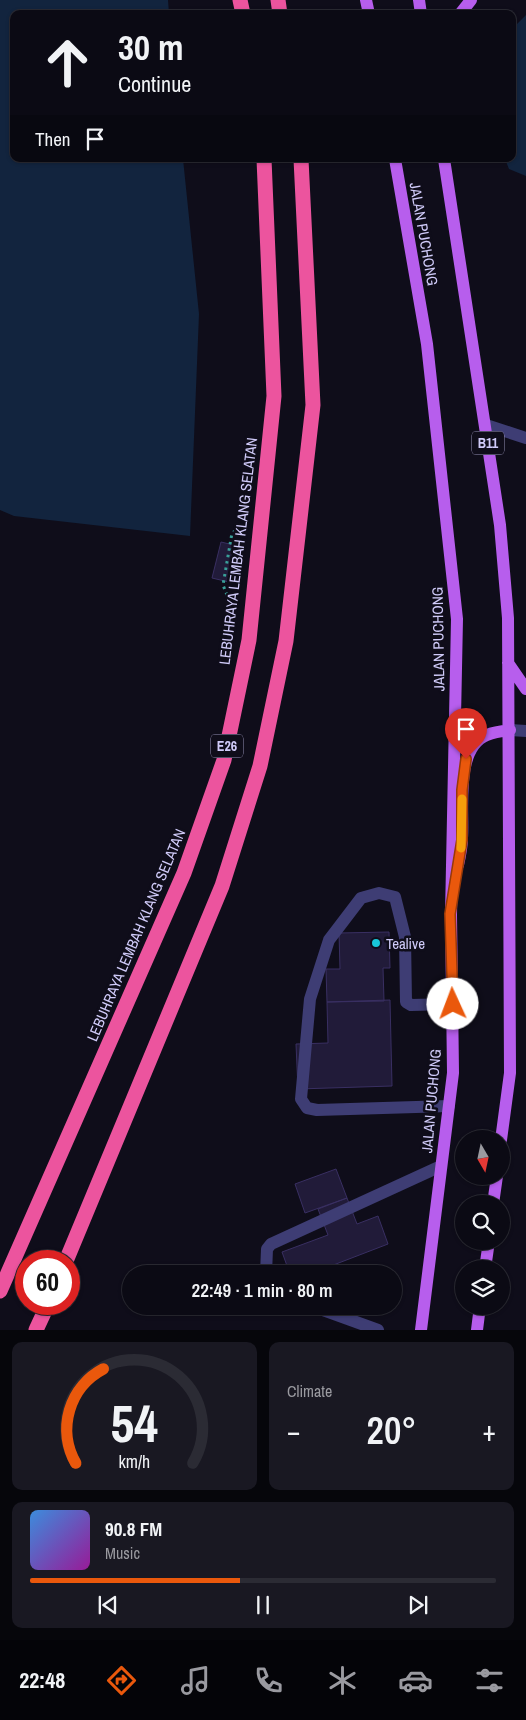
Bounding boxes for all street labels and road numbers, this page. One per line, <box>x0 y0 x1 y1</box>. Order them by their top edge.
street label: JALAN PUCHONG <box>405 181 443 287</box>
road number: B11 <box>472 432 504 454</box>
street label: LEBUHRAYA LEMBAH KLANG SELATAN <box>214 436 262 666</box>
street label: JALAN PUCHONG <box>427 587 449 691</box>
road number: E26 <box>211 734 243 758</box>
street label: LEBUHRAYA LEMBAH KLANG SELATAN <box>82 826 190 1044</box>
street label: JALAN PUCHONG <box>416 1048 446 1154</box>

